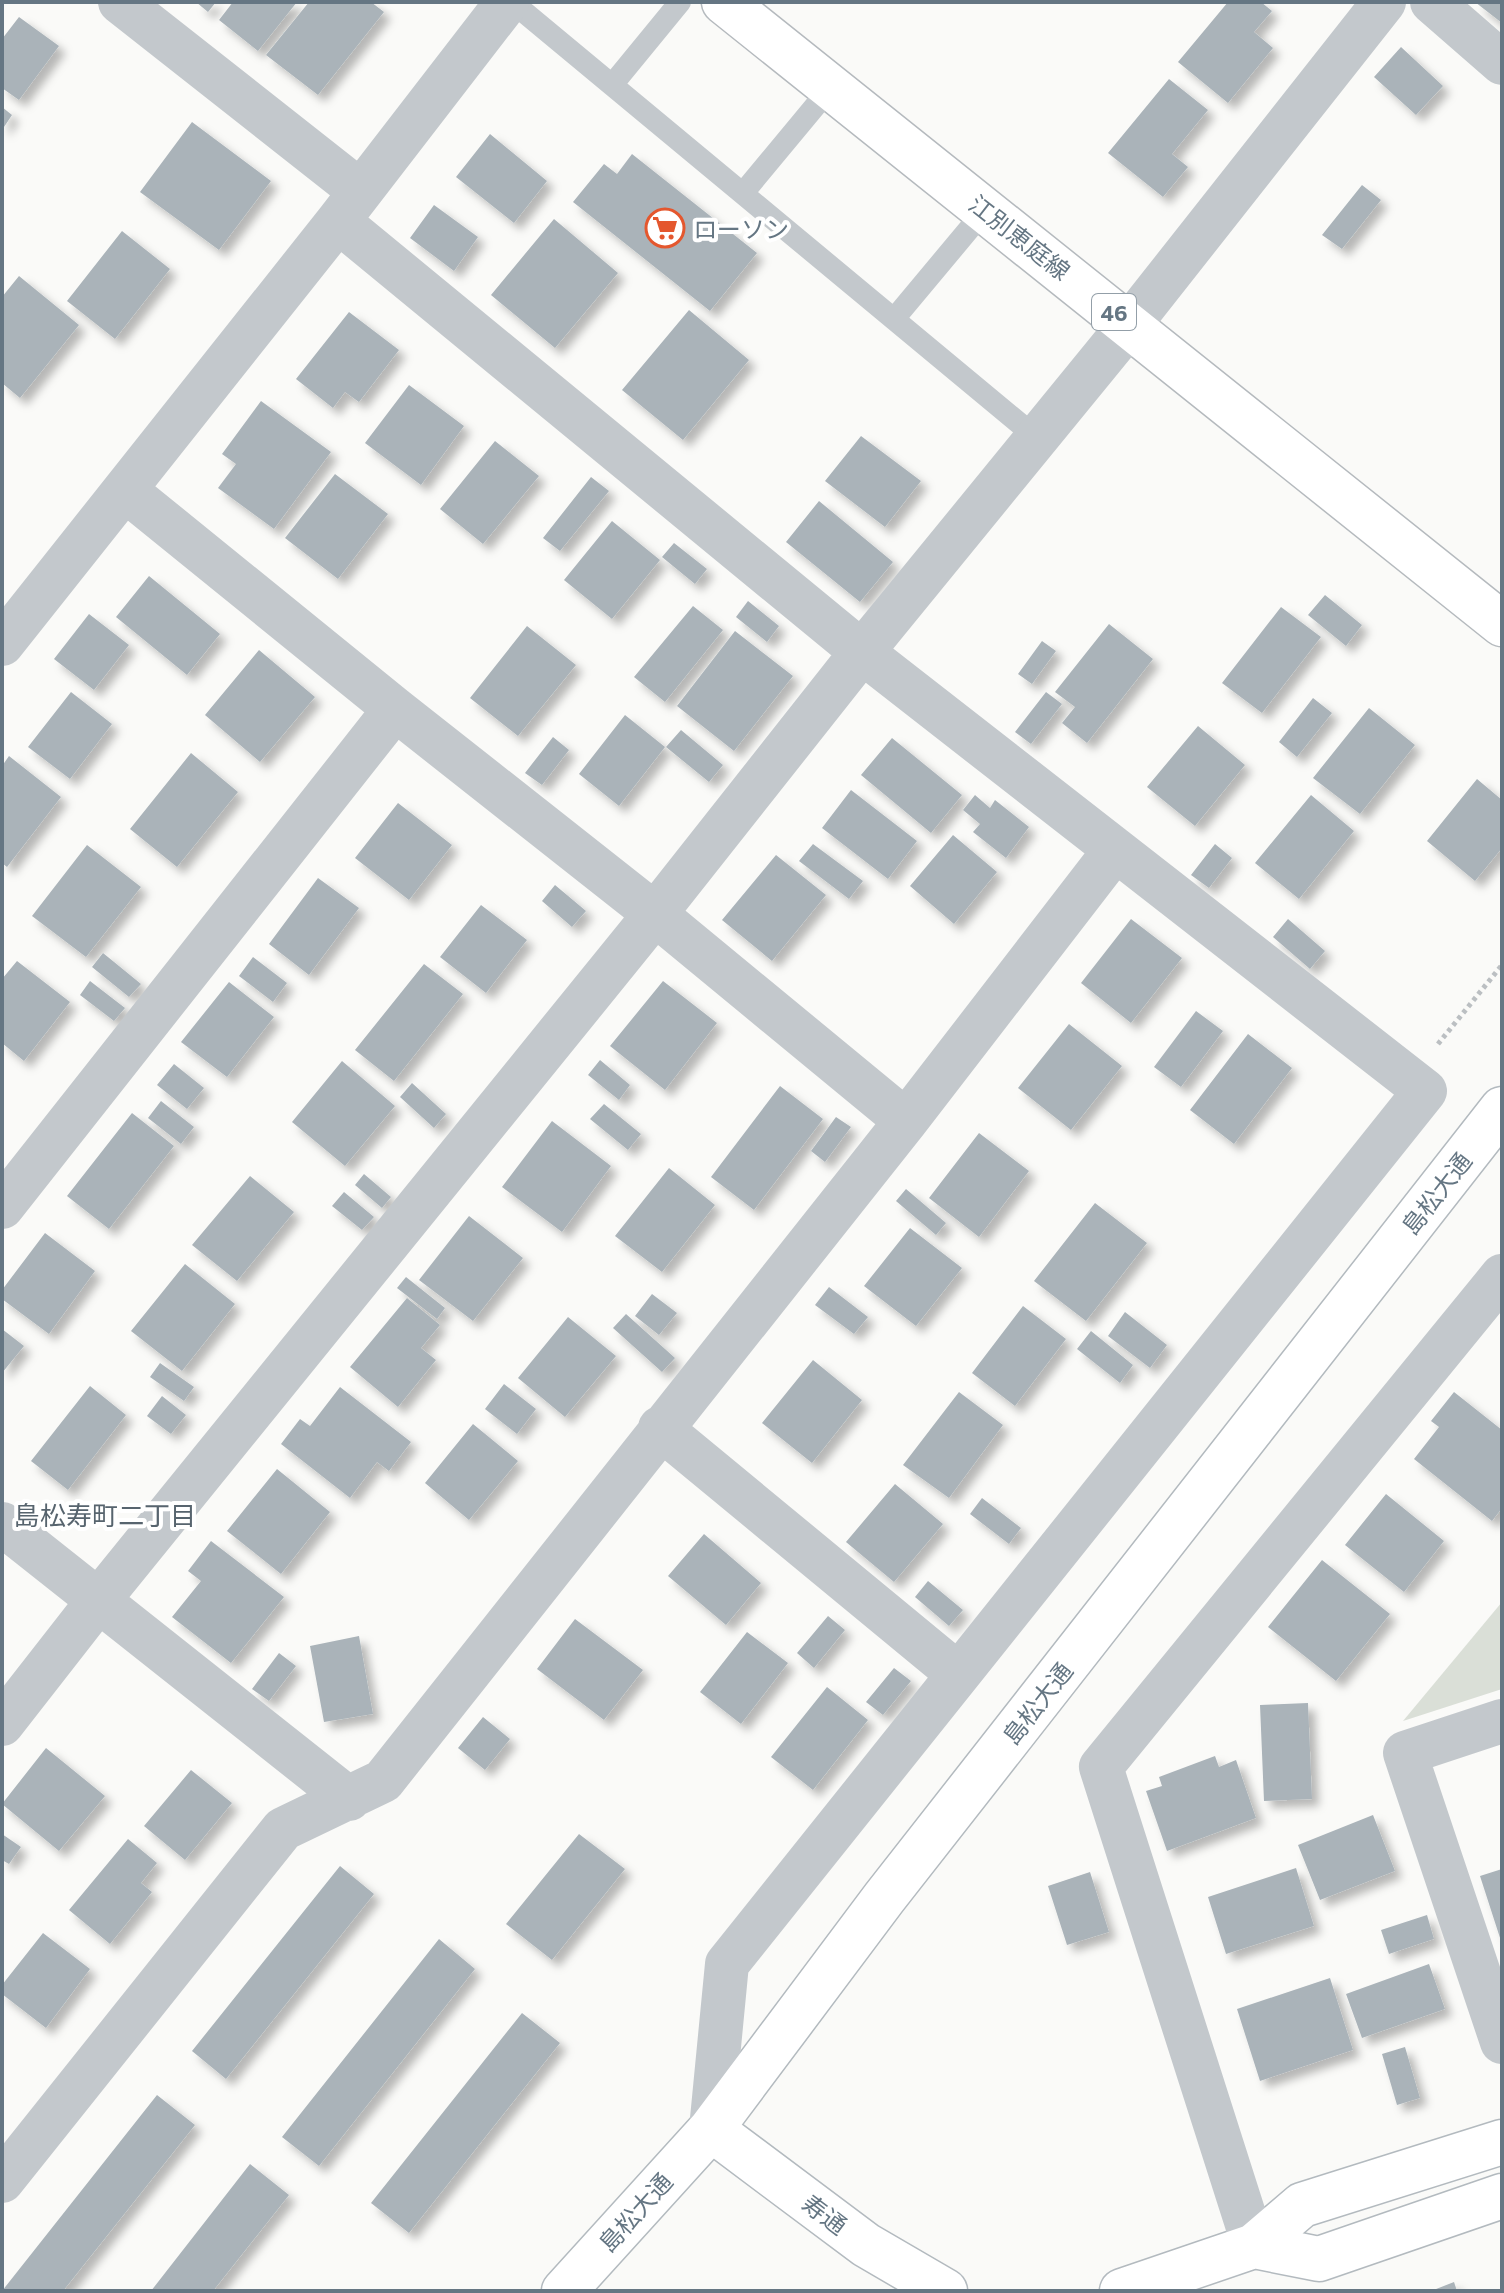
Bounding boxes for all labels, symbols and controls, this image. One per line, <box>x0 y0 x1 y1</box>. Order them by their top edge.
street label: 江別恵庭線 <box>964 189 1076 285</box>
supermarket icon: ローソン <box>644 207 686 249</box>
place label: ローソン <box>693 214 789 243</box>
road number: 46 <box>1092 294 1136 330</box>
street label: 島松大通 <box>1395 1146 1477 1240</box>
district label: 島松寿町二丁目 <box>14 1499 196 1530</box>
street label: 島松大通 <box>996 1656 1078 1750</box>
street label: 島松大通 <box>592 2167 678 2257</box>
street label: 寿通 <box>797 2188 853 2240</box>

